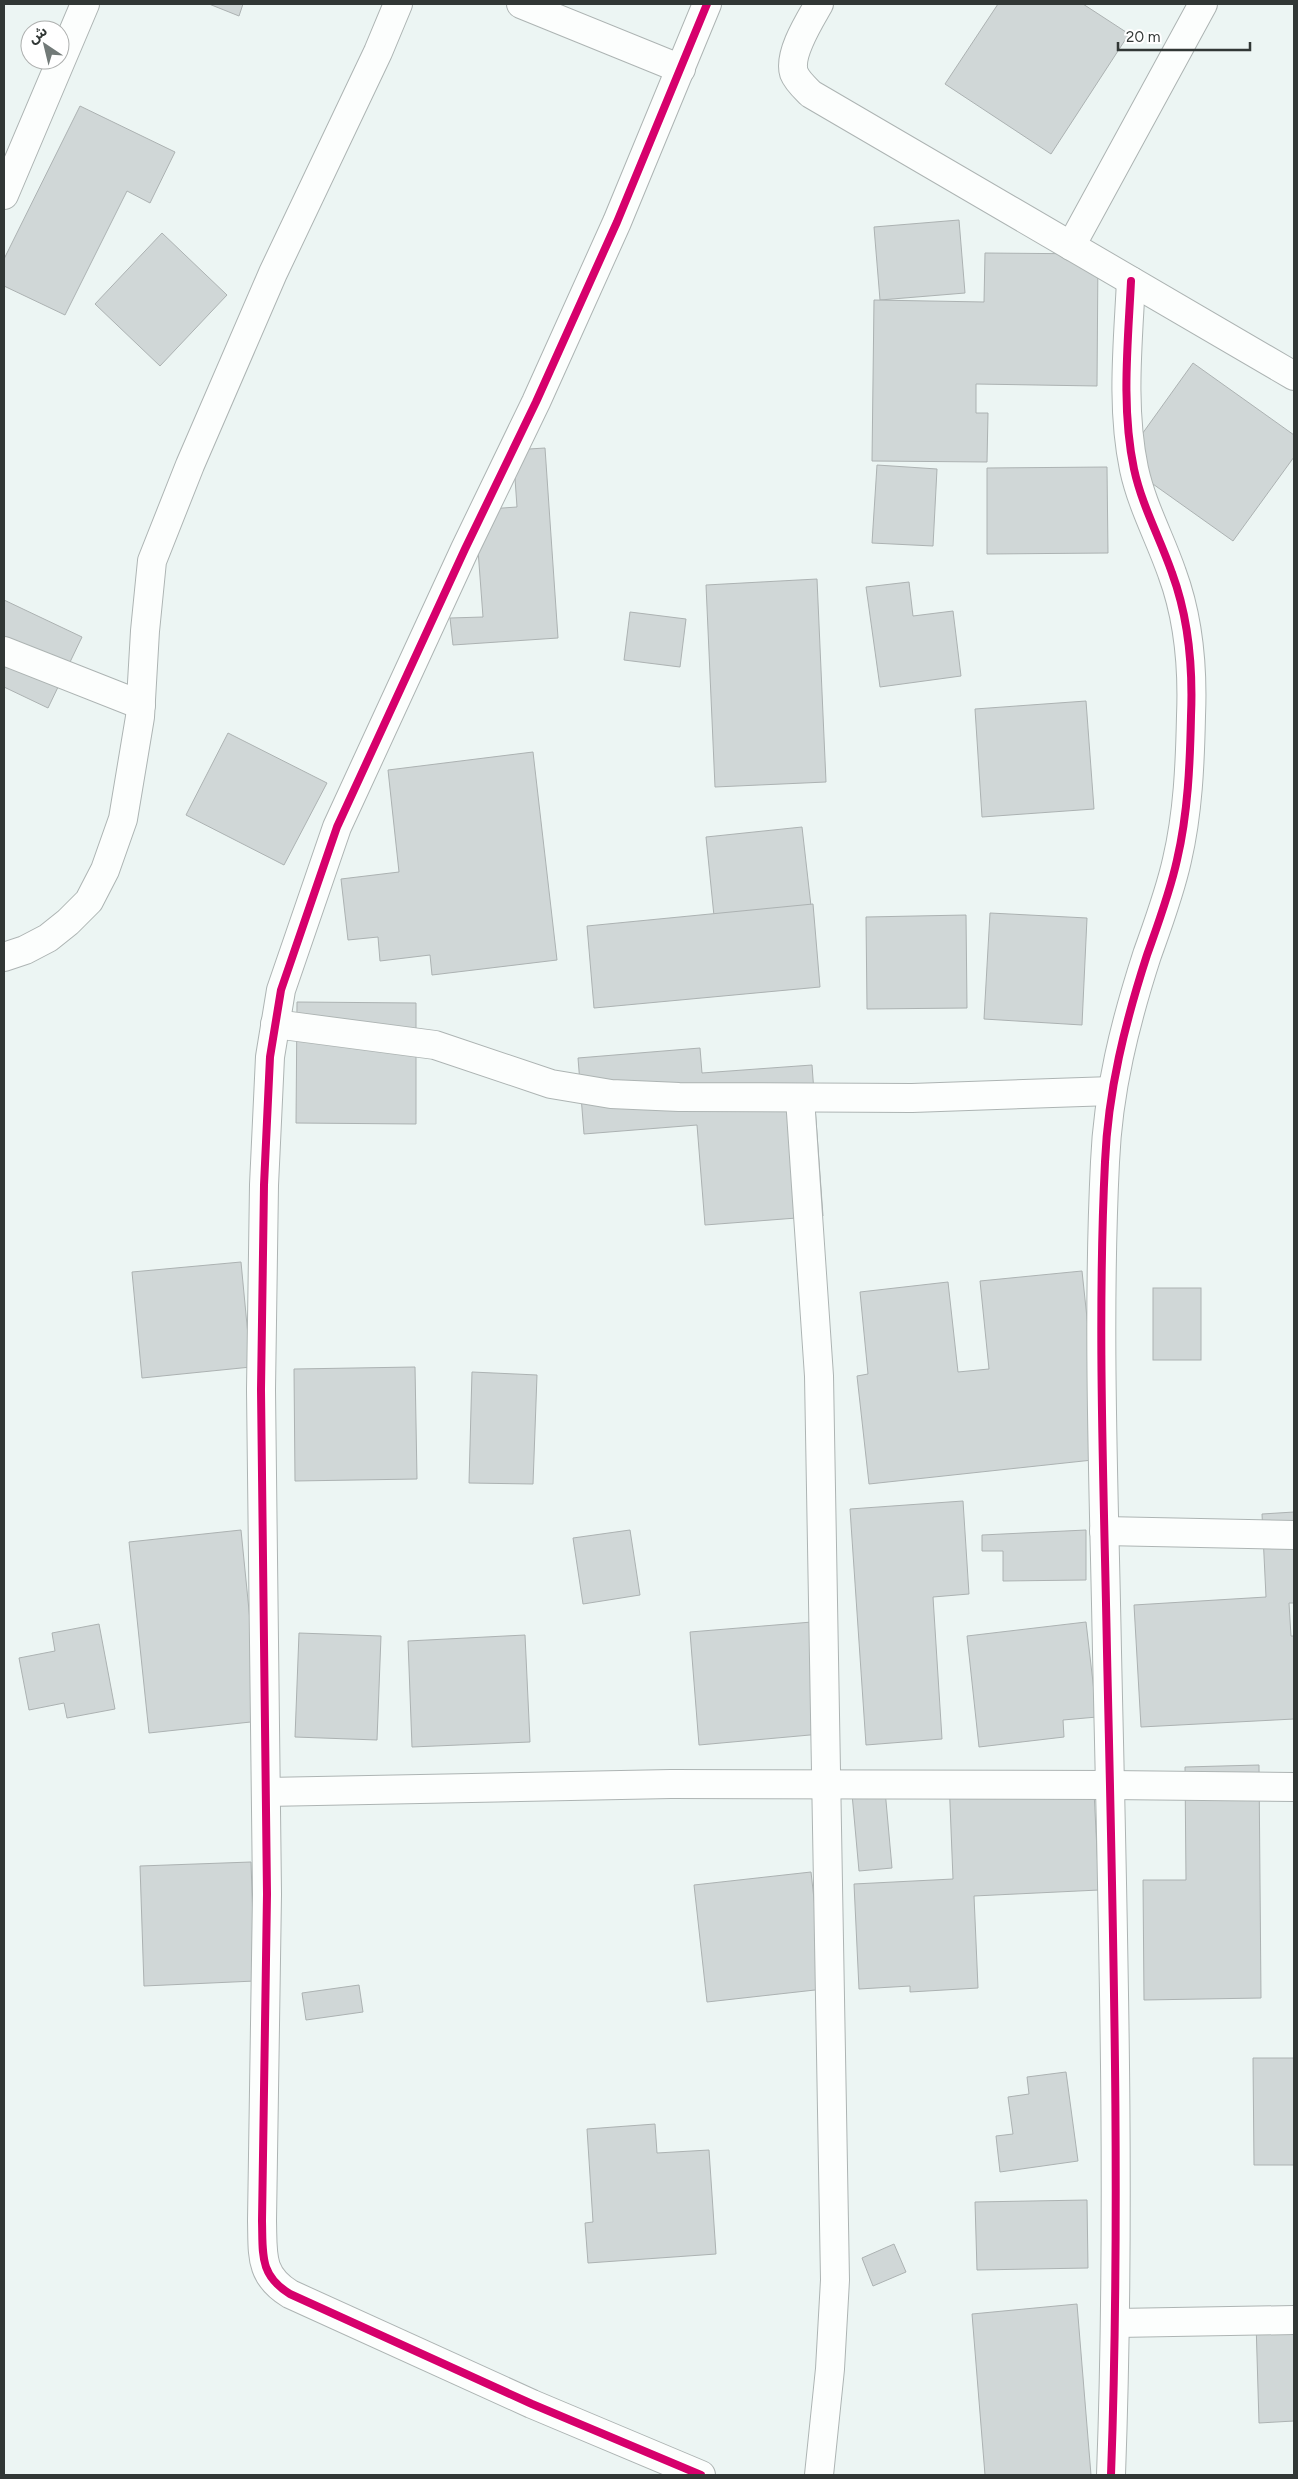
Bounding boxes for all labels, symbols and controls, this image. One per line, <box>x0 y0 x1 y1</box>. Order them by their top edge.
north arrow <box>20 20 70 70</box>
scale bar <box>1118 20 1250 52</box>
text: ش <box>25 22 51 47</box>
text: 20 m <box>1126 28 1160 46</box>

